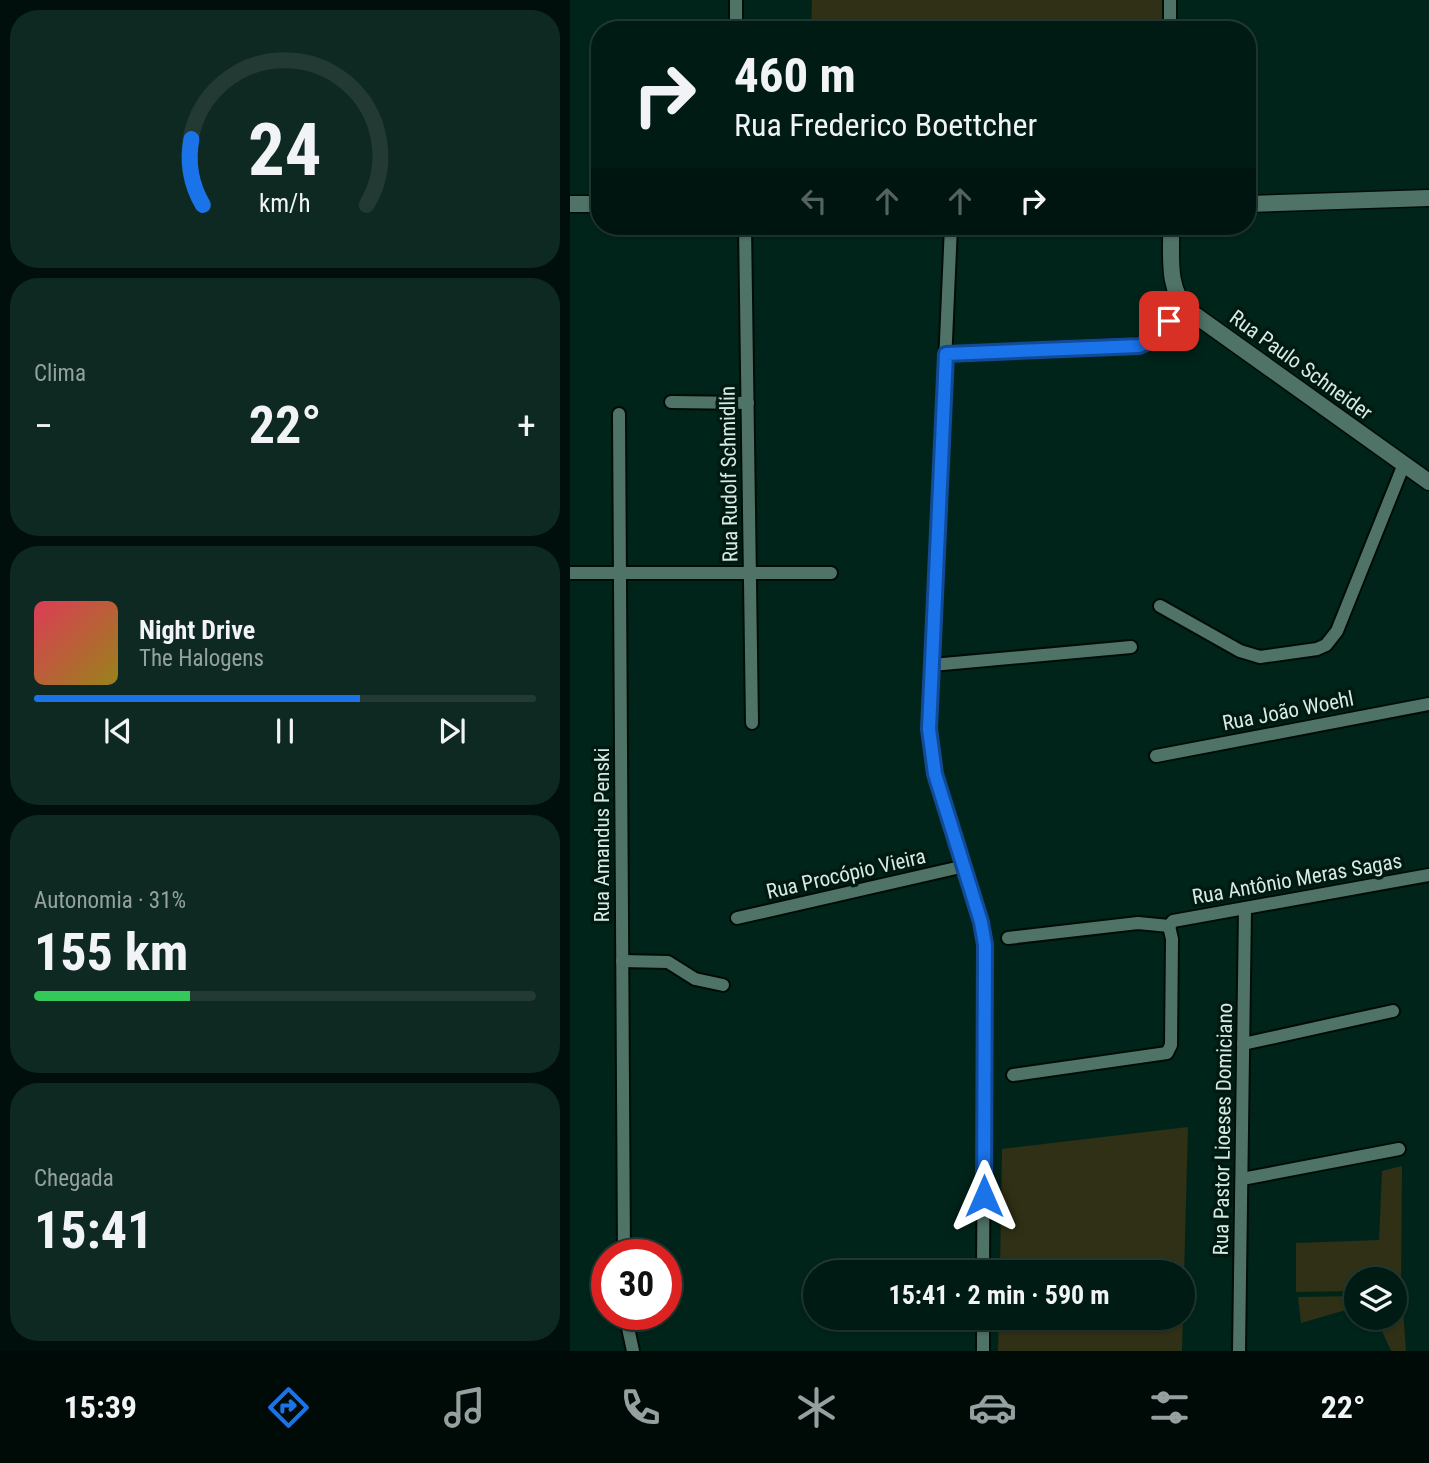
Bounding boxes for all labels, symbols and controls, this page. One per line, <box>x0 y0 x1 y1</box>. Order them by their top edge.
text: 460 m <box>734 47 856 104</box>
icon: right <box>619 49 710 140</box>
text: Rua Frederico Boettcher <box>734 106 1037 144</box>
text: 24 <box>248 107 322 193</box>
icon: left <box>795 182 833 220</box>
icon: ahead <box>868 182 906 220</box>
icon: ahead <box>941 182 979 220</box>
icon: right <box>1014 182 1052 220</box>
text: km/h <box>259 189 311 218</box>
pin <box>1139 291 1199 351</box>
icon: arrive <box>1150 302 1188 340</box>
street label: Rua Paulo Schneider <box>1225 305 1377 425</box>
text: Clima <box>34 360 86 387</box>
street label: Rua Rudolf Schmidlin <box>715 386 743 562</box>
text: 22° <box>249 395 321 456</box>
text: − <box>34 404 53 448</box>
text: + <box>517 404 536 448</box>
text: Night Drive <box>139 615 255 645</box>
text: The Halogens <box>139 645 264 672</box>
street label: Rua João Woehl <box>1220 687 1356 735</box>
icon: previous <box>99 712 137 750</box>
icon: pause <box>266 712 304 750</box>
icon: next <box>433 712 471 750</box>
street label: Rua Amandus Penski <box>590 748 614 922</box>
street label: Rua Procópio Vieira <box>764 844 928 904</box>
street label: Rua Antônio Meras Sagas <box>1190 849 1404 909</box>
text: Autonomia · 31% <box>34 887 186 914</box>
text: 155 km <box>34 922 188 983</box>
street label: Rua Pastor Lioeses Domiciano <box>1209 1003 1237 1255</box>
position arrow <box>947 1159 1021 1233</box>
text: Chegada <box>34 1165 114 1192</box>
text: 15:41 <box>34 1200 153 1261</box>
speed limit sign: 30 <box>591 1239 682 1330</box>
map controls <box>1344 1267 1407 1330</box>
button: layers <box>1344 1267 1407 1330</box>
text: 15:41 · 2 min · 590 m <box>889 1280 1109 1310</box>
icon: directions <box>264 1383 313 1432</box>
icon: music <box>440 1383 489 1432</box>
icon: phone <box>616 1383 665 1432</box>
icon: climate <box>792 1383 841 1432</box>
icon: car <box>968 1383 1017 1432</box>
icon: filters <box>1145 1383 1194 1432</box>
text: 15:39 <box>64 1388 137 1426</box>
text: 22° <box>1321 1388 1365 1426</box>

